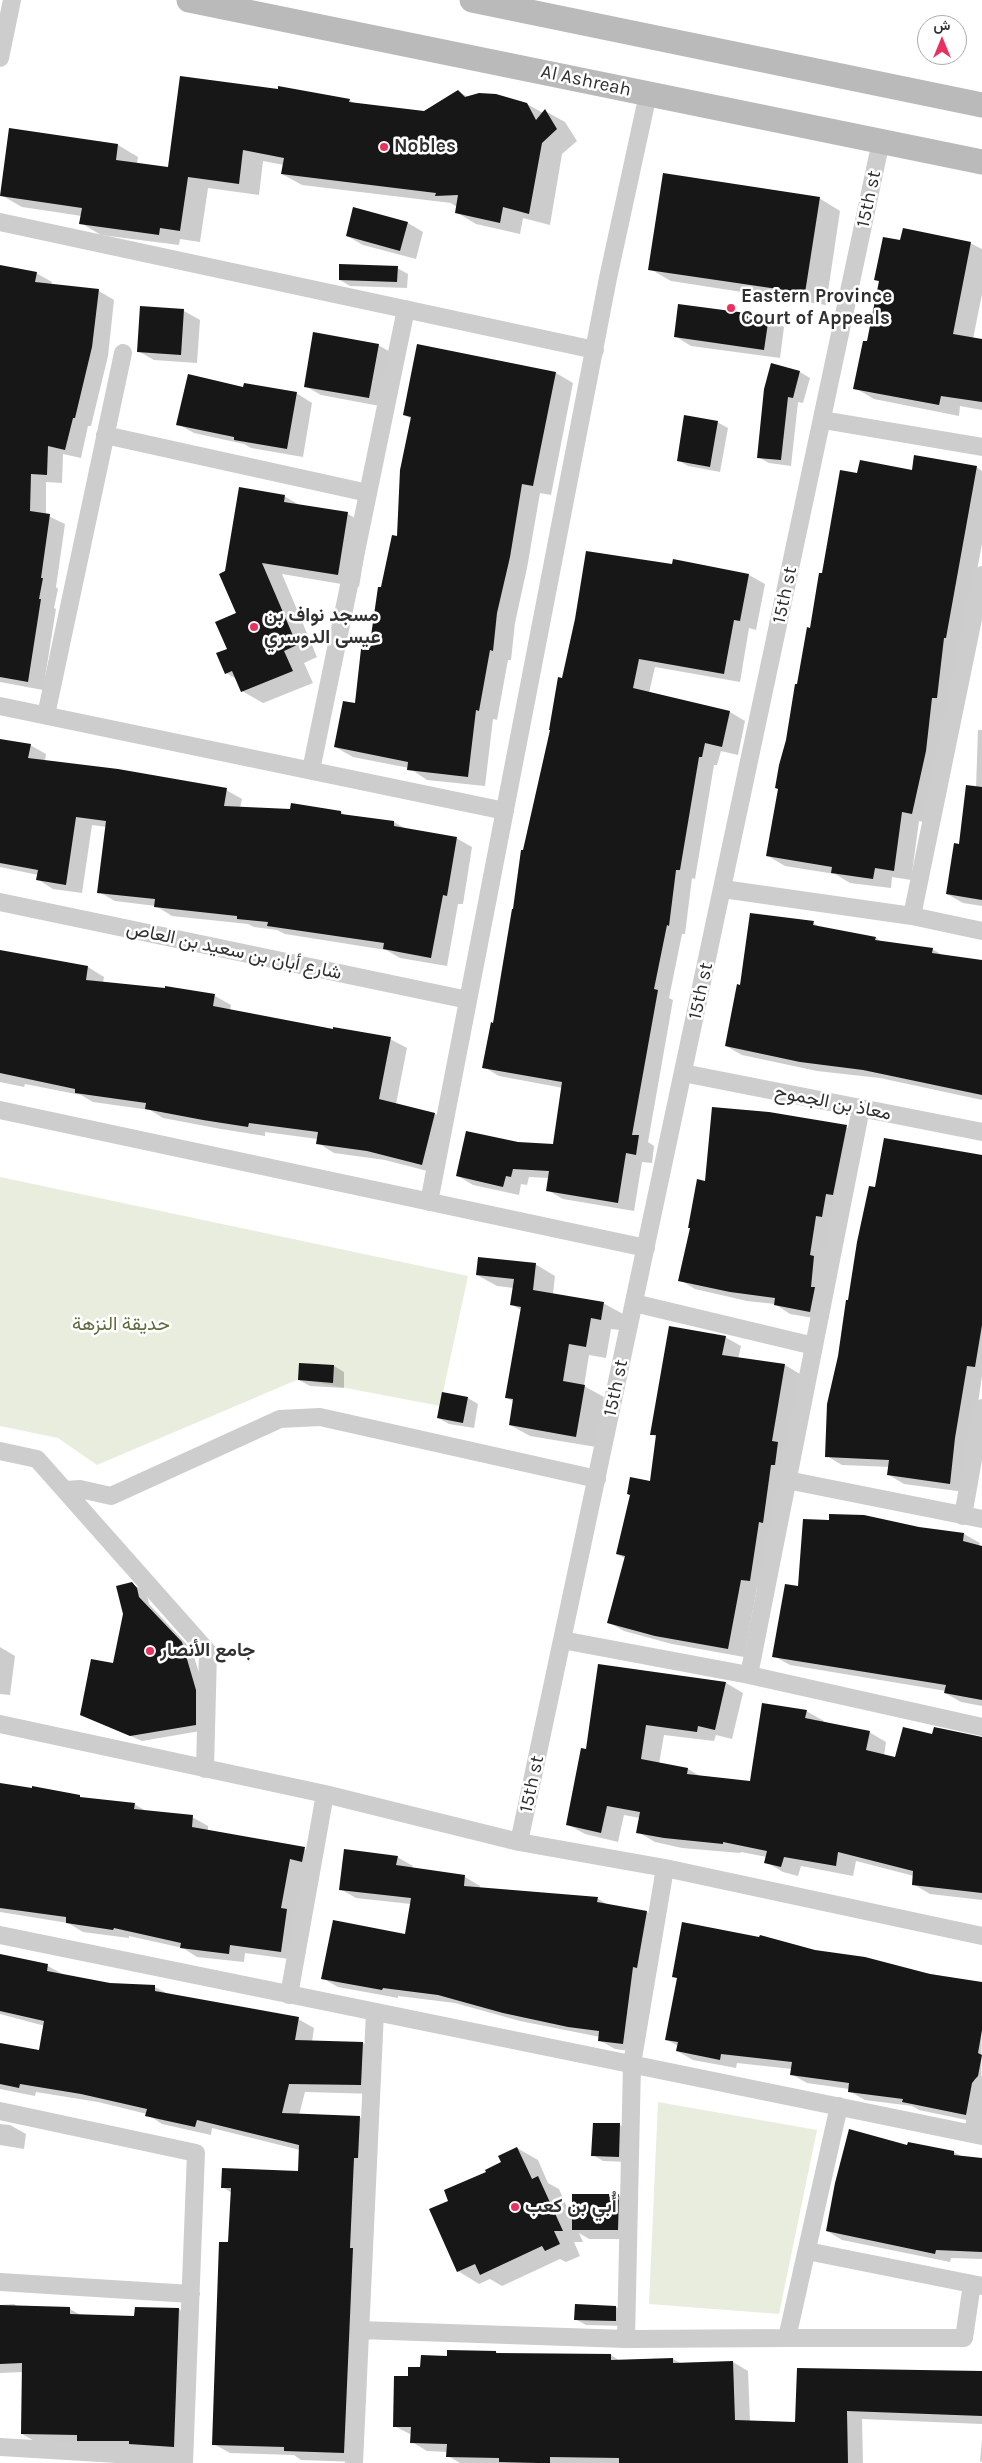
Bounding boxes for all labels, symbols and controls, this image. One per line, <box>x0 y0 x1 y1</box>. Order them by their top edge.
north arrow <box>917 15 967 65</box>
text: ش <box>934 17 950 34</box>
street label: Al Ashreah <box>539 60 633 102</box>
place label: Nobles <box>394 136 456 158</box>
marker: Nobles <box>378 141 390 153</box>
street label: 15th st <box>852 169 886 229</box>
place label: Eastern Province Court of Appeals <box>741 286 892 330</box>
marker: Eastern Province Court of Appeals <box>725 302 737 314</box>
street label: 15th st <box>768 565 802 625</box>
place label: مسجد نواف بن عيسى الدوسري <box>264 605 381 649</box>
marker: مسجد نواف بن عيسى الدوسري <box>248 621 260 633</box>
street label: شارع أبان بن سعيد بن العاص <box>124 917 344 985</box>
street label: 15th st <box>684 961 718 1021</box>
street label: معاذ بن الجموح <box>773 1081 893 1125</box>
park label: حديقة النزهة <box>72 1314 170 1336</box>
street label: 15th st <box>599 1358 633 1418</box>
place label: جامع الأنصار <box>160 1640 255 1662</box>
marker: جامع الأنصار <box>144 1645 156 1657</box>
street label: 15th st <box>515 1754 549 1814</box>
place label: أُبي بن كعب <box>525 2196 617 2218</box>
marker: أُبي بن كعب <box>509 2201 521 2213</box>

